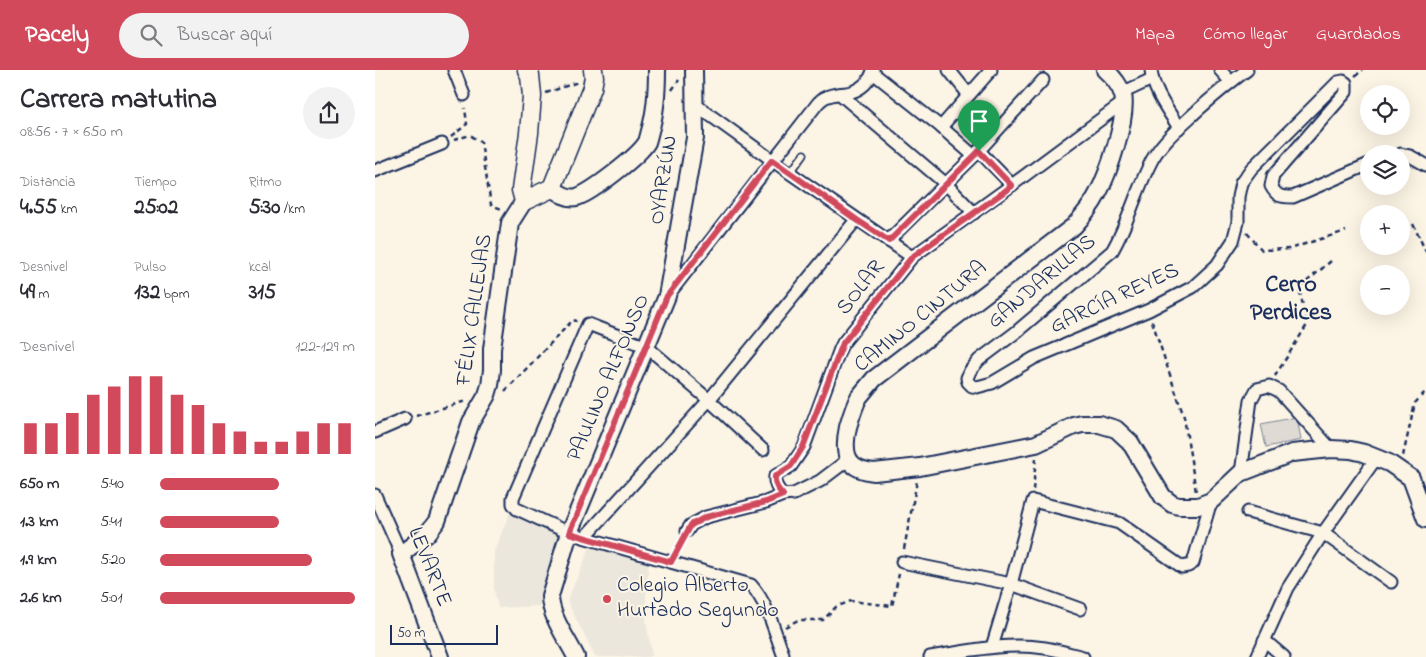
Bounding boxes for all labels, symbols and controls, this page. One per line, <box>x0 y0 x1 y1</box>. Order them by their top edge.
search box <box>119 13 469 58</box>
text: Pacely <box>25 18 89 53</box>
icon: search <box>137 21 165 49</box>
text: Buscar aquí <box>177 22 272 49</box>
text: Mapa <box>1135 22 1175 48</box>
text: Cómo llegar <box>1203 22 1288 48</box>
text: Guardados <box>1316 22 1401 48</box>
text: Carrera matutina <box>20 80 217 121</box>
map controls <box>1360 85 1410 315</box>
button: locate <box>1360 85 1410 135</box>
button: share <box>303 87 355 139</box>
pin <box>958 100 1000 151</box>
icon: arrive <box>965 107 993 135</box>
text: 08:56 · 7 × 650 m <box>20 120 123 144</box>
street label: OYARZÚN <box>641 133 687 227</box>
button: layers <box>1360 145 1410 195</box>
text: Distancia <box>20 172 75 193</box>
text: Tiempo <box>134 172 177 193</box>
text: Ritmo <box>249 172 282 193</box>
text: 4.55 <box>20 193 57 223</box>
text: 25:02 <box>134 193 178 223</box>
text: 5:30 <box>249 193 280 223</box>
text: km <box>57 199 77 220</box>
text: /km <box>280 199 305 220</box>
button: + <box>1360 205 1410 255</box>
street label: GANDARILLAS <box>981 227 1103 337</box>
street label: FÉLIX CALLEJAS <box>448 232 501 389</box>
street label: SOLAR <box>829 253 893 322</box>
street label: CAMINO CINTURA <box>847 253 995 381</box>
street label: GARCÍA REYES <box>1045 255 1185 343</box>
text: Desnivel <box>20 257 68 278</box>
text: Pulso <box>134 257 166 278</box>
text: kcal <box>249 257 271 278</box>
button: − <box>1360 265 1410 315</box>
district label: Cerro Perdices <box>1250 268 1332 331</box>
text: 49 <box>20 278 35 308</box>
text: 132 <box>134 278 160 308</box>
text: 315 <box>249 278 276 308</box>
text: m <box>35 284 49 305</box>
text: bpm <box>160 284 190 305</box>
street label: PAULINO ALFONSO <box>559 289 659 467</box>
text: Desnivel <box>20 335 74 359</box>
text: 122–129 m <box>295 335 355 359</box>
text: 650 m <box>20 472 60 496</box>
text: 5:40 <box>100 472 124 496</box>
text: 1.3 km <box>20 510 58 534</box>
text: 5:41 <box>100 510 122 534</box>
street label: LEVARTE <box>399 522 459 612</box>
text: 1.9 km <box>20 548 57 572</box>
text: 5:20 <box>100 548 125 572</box>
place label: Colegio Alberto Hurtado Segundo <box>617 570 779 628</box>
text: 2.6 km <box>20 586 62 610</box>
text: 5:01 <box>100 586 123 610</box>
marker: Colegio Alberto Hurtado Segundo <box>601 593 613 605</box>
scale bar <box>390 622 497 645</box>
text: 50 m <box>397 623 425 644</box>

